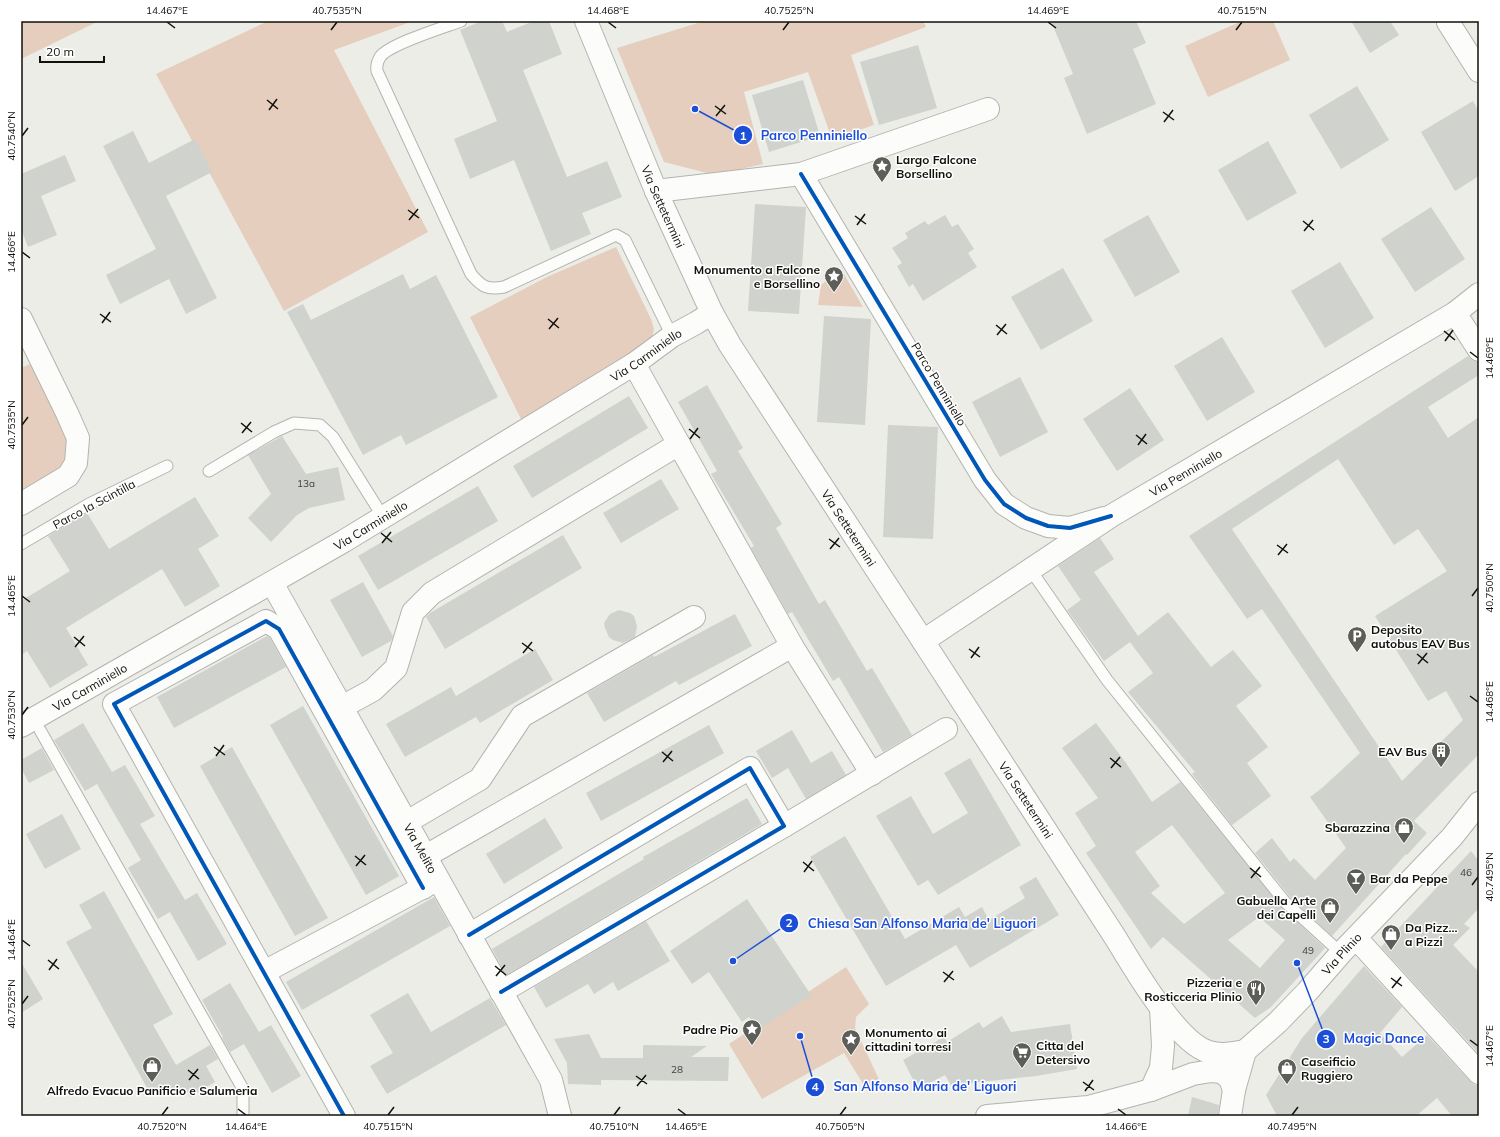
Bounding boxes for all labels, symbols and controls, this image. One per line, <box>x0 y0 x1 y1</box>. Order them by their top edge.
text: 14.467°E <box>146 4 188 17</box>
text: 40.7535°N <box>312 4 362 17</box>
text: 14.468°E <box>587 4 629 17</box>
text: 40.7525°N <box>764 4 814 17</box>
text: 14.469°E <box>1027 4 1069 17</box>
text: 40.7515°N <box>1217 4 1267 17</box>
scale bar <box>40 38 104 64</box>
text: 20 m <box>46 44 74 59</box>
text: 40.7540°N <box>5 111 18 161</box>
callout: Parco Penniniello <box>733 123 875 148</box>
text: Parco Penniniello <box>761 127 868 143</box>
text: 1 <box>739 128 747 143</box>
place label: Largo Falcone Borsellino <box>896 152 977 181</box>
place icon: Largo Falcone Borsellino <box>871 155 893 183</box>
street label: Via Settetermini <box>639 163 689 250</box>
text: 14.466°E <box>5 231 18 273</box>
place label: Monumento a Falcone e Borsellino <box>694 262 820 291</box>
place icon: Monumento a Falcone e Borsellino <box>823 265 845 293</box>
street label: Via Carminiello <box>607 325 684 384</box>
text: 14.469°E <box>1483 337 1496 379</box>
street label: Parco Penniniello <box>908 340 970 429</box>
text: 40.7535°N <box>5 400 18 450</box>
street label: Via Penniniello <box>1146 445 1225 499</box>
street label: Parco la Scintilla <box>50 476 138 532</box>
house number: 13a <box>297 477 315 490</box>
street label: Via Settetermini <box>819 487 880 569</box>
street label: Via Carminiello <box>331 497 410 553</box>
text: 40.7500°N <box>1483 563 1496 613</box>
text: 14.465°E <box>5 575 18 617</box>
place label: Deposito autobus EAV Bus <box>1371 622 1470 651</box>
parking icon: Deposito autobus EAV Bus <box>1346 625 1368 653</box>
street label: Via Carminiello <box>50 659 130 714</box>
text: 14.468°E <box>1483 681 1496 723</box>
text: 40.7530°N <box>5 690 18 740</box>
building icon: EAV Bus <box>1430 740 1452 768</box>
place label: EAV Bus <box>1378 744 1427 759</box>
street label: Via Settetermini <box>996 759 1056 841</box>
shop icon: Sbarazzina <box>1393 816 1415 844</box>
street label: Via Melito <box>401 820 441 876</box>
place label: Sbarazzina <box>1325 820 1390 835</box>
text: 40.7495°N <box>1483 852 1496 902</box>
house number: 46 <box>1460 866 1472 879</box>
bar icon: Bar da Peppe <box>1345 867 1367 895</box>
place label: Bar da Peppe <box>1370 871 1448 886</box>
place label: Gabuella Arte dei Capelli <box>1236 893 1316 922</box>
shop icon: Gabuella Arte dei Capelli <box>1319 896 1341 924</box>
callout: Chiesa San Alfonso Maria de' Liguori <box>779 910 1044 935</box>
text: 2 <box>785 915 793 930</box>
text: Chiesa San Alfonso Maria de' Liguori <box>808 915 1036 931</box>
text: 14.464°E <box>5 919 18 961</box>
place label: Da Pizz... a Pizzi <box>1405 920 1458 949</box>
shop icon: Da Pizz... a Pizzi <box>1380 923 1402 951</box>
street label: Via Plinio <box>1318 929 1364 978</box>
house number: 49 <box>1302 944 1314 957</box>
place label: Pizzeria e Rosticceria Plinio <box>1144 975 1242 1004</box>
restaurant icon: Pizzeria e Rosticceria Plinio <box>1245 978 1267 1006</box>
text: 40.7525°N <box>5 979 18 1029</box>
place icon: Padre Pio <box>741 1018 763 1046</box>
place label: Padre Pio <box>683 1022 738 1037</box>
place label: Monumento ai cittadini torresi <box>865 1025 951 1054</box>
text: 14.467°E <box>1483 1025 1496 1067</box>
callout: Magic Dance <box>1316 1026 1432 1051</box>
place icon: Monumento ai cittadini torresi <box>840 1028 862 1056</box>
text: Magic Dance <box>1344 1030 1424 1046</box>
text: 3 <box>1322 1031 1330 1046</box>
place label: Citta del Detersivo <box>1036 1038 1090 1067</box>
supermarket icon: Citta del Detersivo <box>1011 1041 1033 1069</box>
place label: Caseificio Ruggiero <box>1301 1054 1356 1083</box>
shop icon: Alfredo Evacuo Panificio e Salumeria <box>141 1055 163 1083</box>
shop icon: Caseificio Ruggiero <box>1276 1057 1298 1085</box>
house number: 28 <box>671 1063 683 1076</box>
callout: San Alfonso Maria de' Liguori <box>805 1074 1024 1099</box>
text: San Alfonso Maria de' Liguori <box>833 1078 1017 1094</box>
text: 4 <box>811 1079 819 1094</box>
place label: Alfredo Evacuo Panificio e Salumeria <box>47 1083 257 1098</box>
text: 40.7520°N <box>137 1120 187 1133</box>
text: 14.464°E <box>225 1120 267 1133</box>
text: 40.7515°N <box>363 1120 413 1133</box>
text: 40.7510°N <box>589 1120 639 1133</box>
text: 14.465°E <box>665 1120 707 1133</box>
text: 40.7505°N <box>815 1120 865 1133</box>
text: 14.466°E <box>1105 1120 1147 1133</box>
text: 40.7495°N <box>1267 1120 1317 1133</box>

